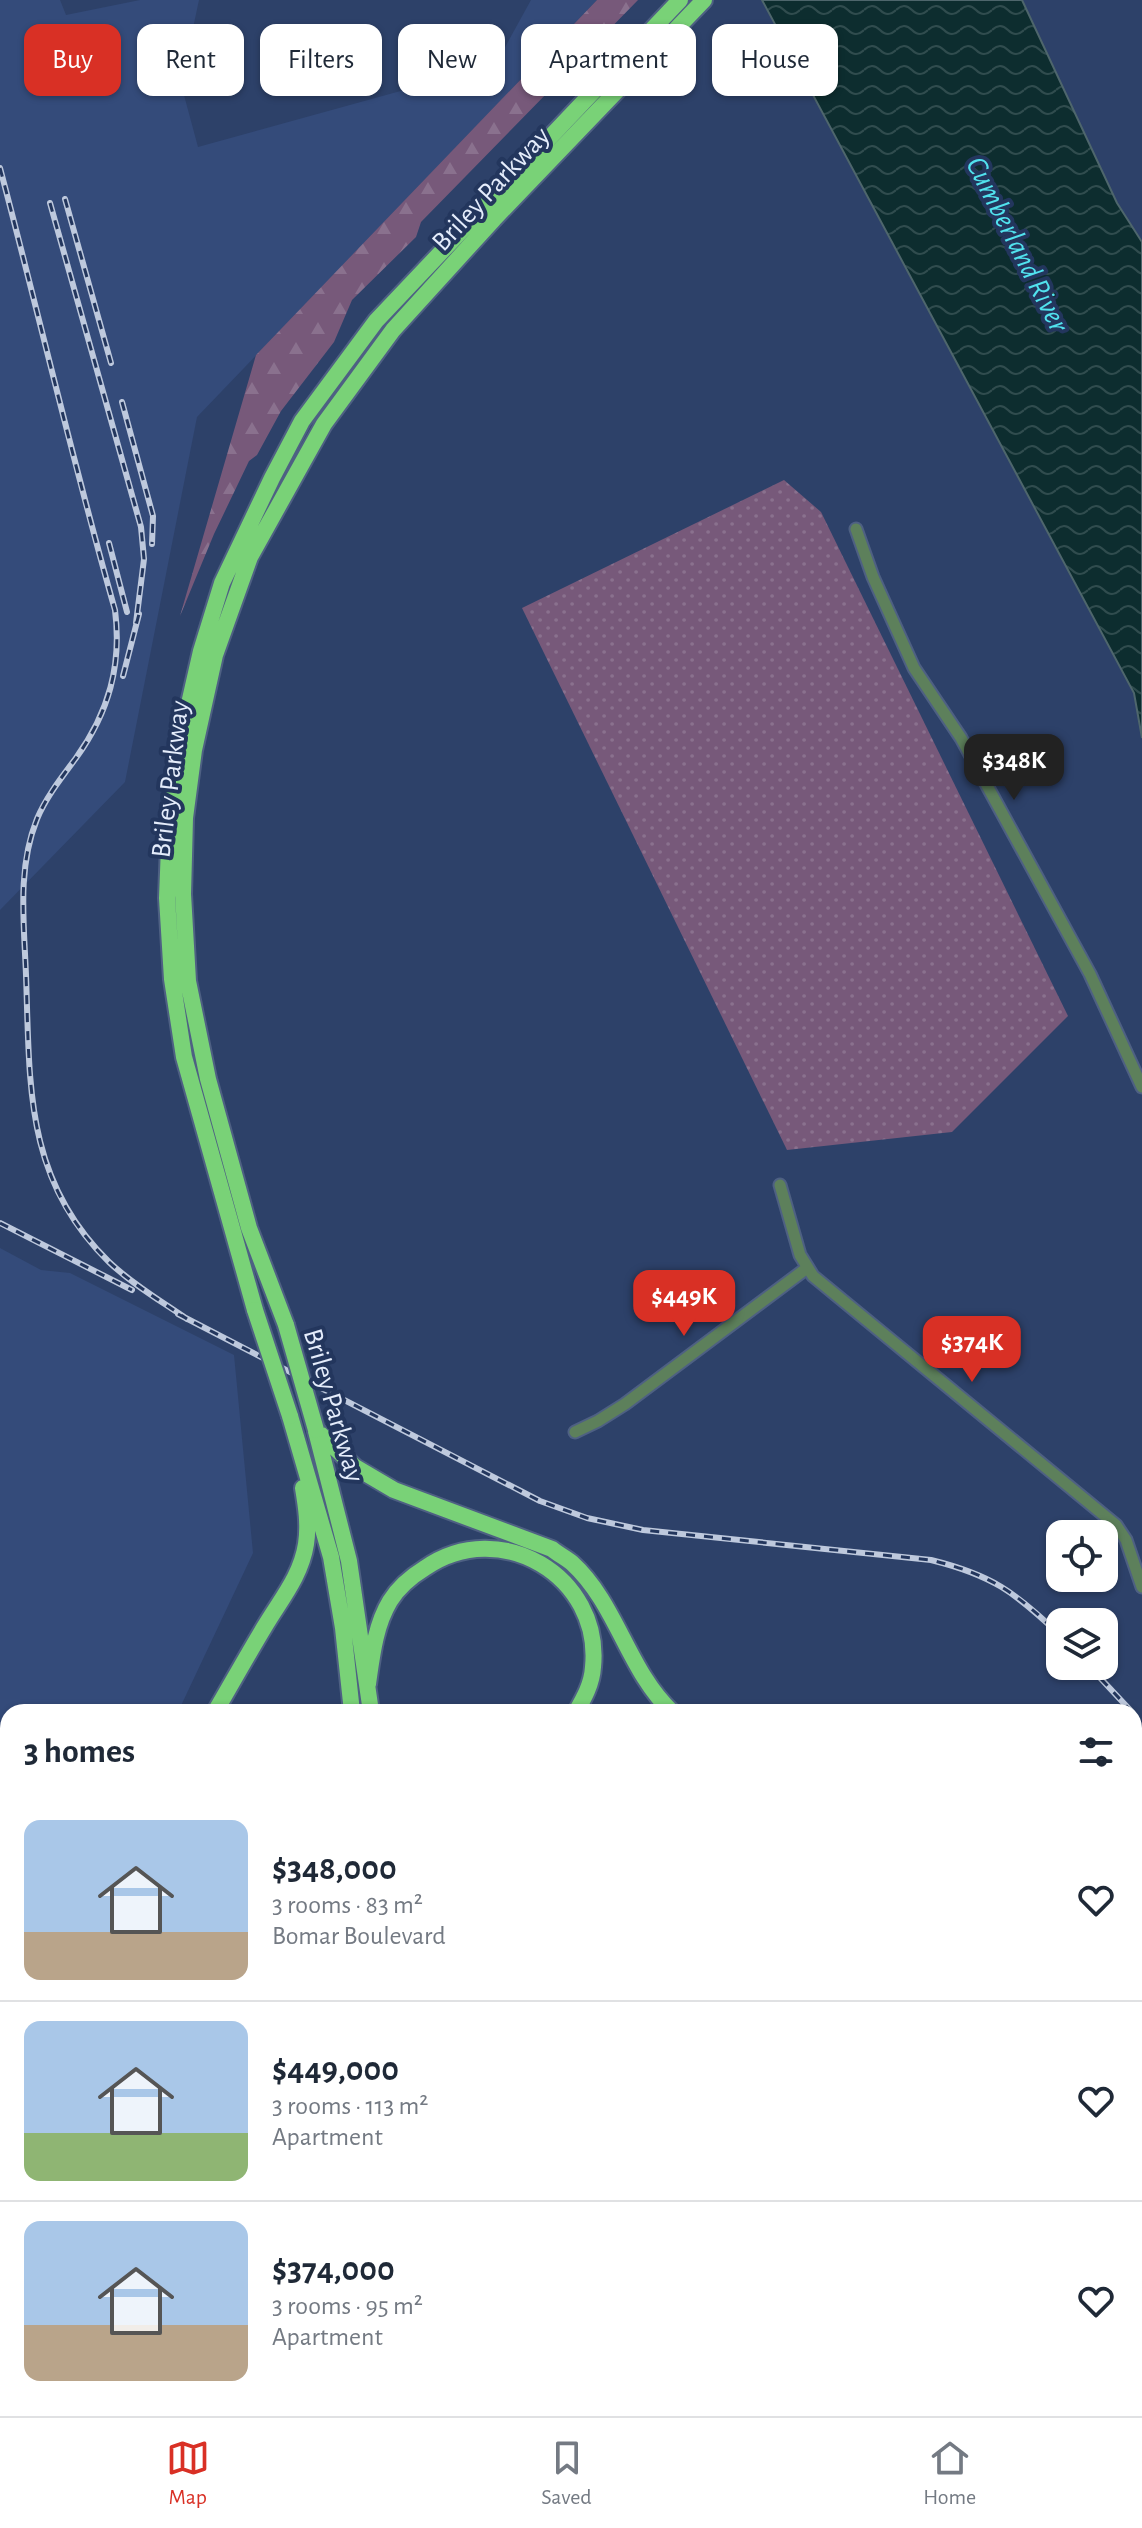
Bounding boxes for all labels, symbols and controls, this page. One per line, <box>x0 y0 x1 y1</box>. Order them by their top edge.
chip: Buy <box>24 24 121 96</box>
chip: Rent <box>137 24 244 96</box>
chip: Filters <box>260 24 382 96</box>
chip: New <box>398 24 505 96</box>
chip: Apartment <box>521 24 696 96</box>
chip: House <box>712 24 838 96</box>
street label: Briley Parkway <box>427 122 556 257</box>
water label: Cumberland River <box>960 152 1075 338</box>
street label: Briley Parkway <box>147 699 195 859</box>
pin: $348K <box>958 734 1070 802</box>
text: $348K <box>982 747 1046 773</box>
pin: $449K <box>628 1270 740 1338</box>
text: $449K <box>651 1283 717 1309</box>
pin: $374K <box>916 1316 1028 1384</box>
street label: Briley Parkway <box>298 1326 368 1486</box>
text: $374K <box>941 1329 1003 1355</box>
map controls <box>1046 1520 1118 1680</box>
button: locate <box>1046 1520 1118 1592</box>
button: layers <box>1046 1608 1118 1680</box>
icon: filters <box>1074 1730 1118 1774</box>
text: 3 homes <box>24 1735 135 1769</box>
icon: home <box>88 1852 184 1948</box>
text: $348,000 <box>272 1852 397 1886</box>
icon: heart <box>1074 1878 1118 1922</box>
text: 3 rooms · 83 m² <box>272 1892 423 1918</box>
text: Bomar Boulevard <box>272 1923 446 1949</box>
icon: home <box>88 2053 184 2149</box>
text: $449,000 <box>272 2053 399 2087</box>
icon: heart <box>1074 2079 1118 2123</box>
text: 3 rooms · 113 m² <box>272 2093 428 2119</box>
text: Apartment <box>272 2124 383 2150</box>
icon: home <box>88 2253 184 2349</box>
text: $374,000 <box>272 2253 395 2287</box>
icon: heart <box>1074 2279 1118 2323</box>
text: 3 rooms · 95 m² <box>272 2293 423 2319</box>
text: Apartment <box>272 2324 383 2350</box>
tab: Map <box>166 2436 210 2510</box>
tab: Saved <box>541 2436 592 2510</box>
tab: Home <box>923 2436 976 2510</box>

